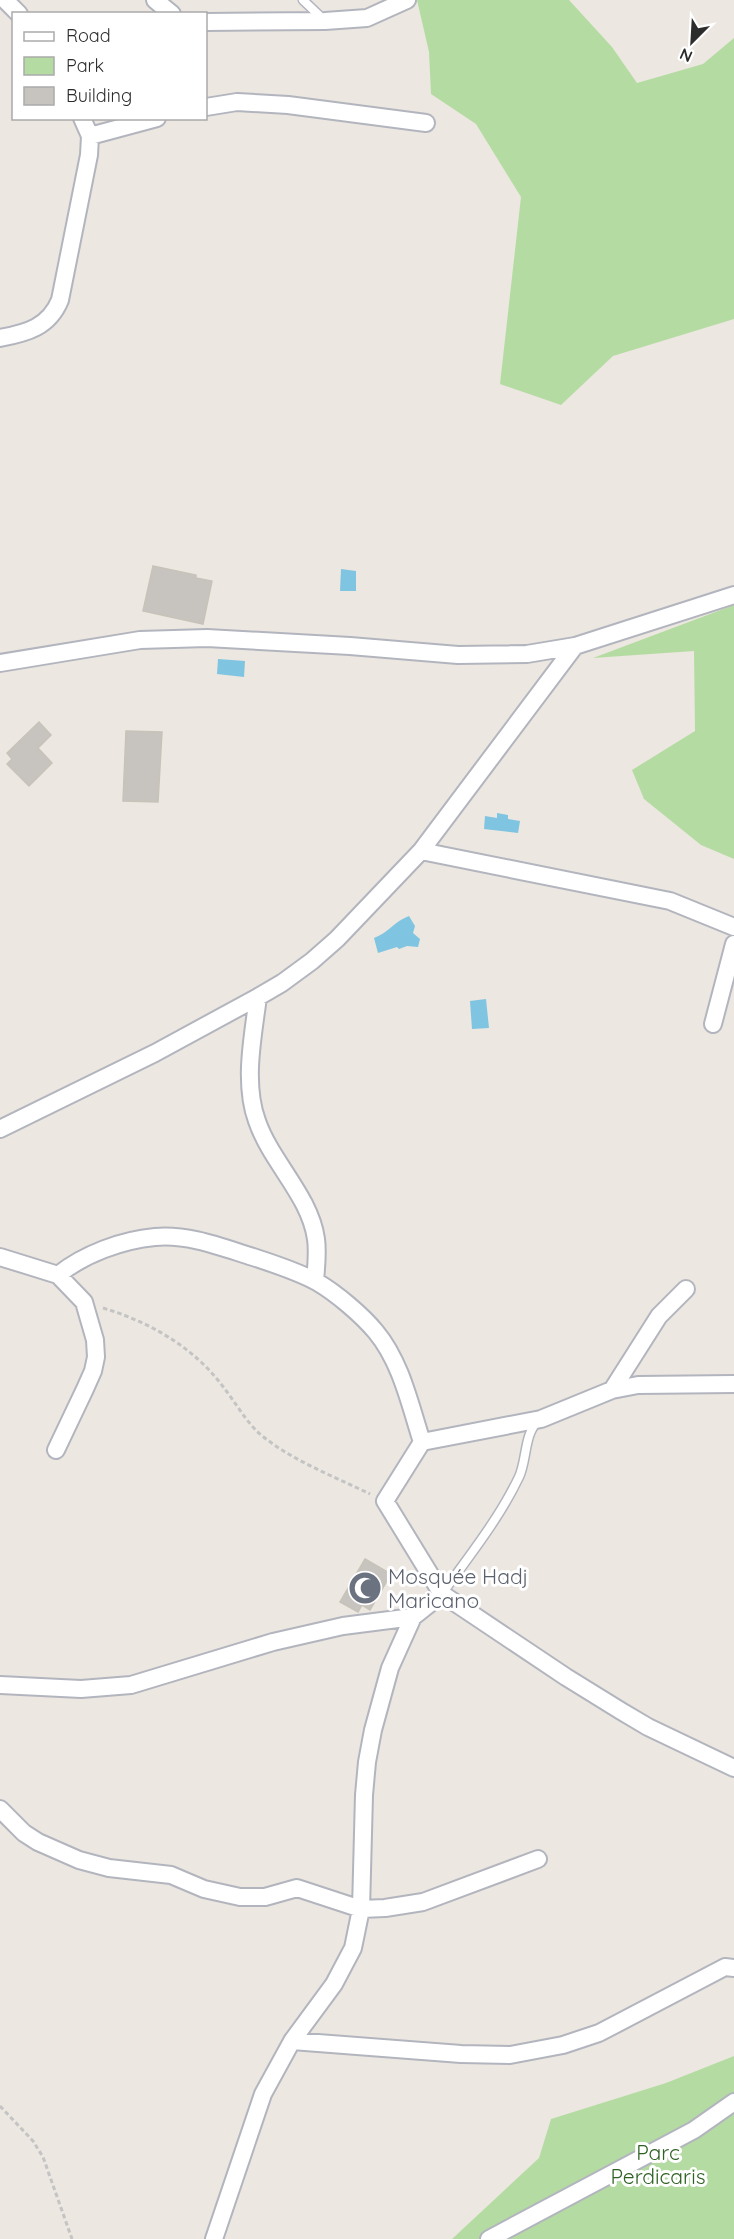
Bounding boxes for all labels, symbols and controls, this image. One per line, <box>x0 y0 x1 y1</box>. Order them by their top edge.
legend <box>12 12 207 120</box>
north arrow <box>662 12 722 72</box>
text: Road <box>66 24 111 47</box>
text: N <box>676 44 695 67</box>
text: Park <box>66 54 104 77</box>
text: Building <box>66 84 132 107</box>
place label: Mosquée Hadj Maricano <box>388 1563 528 1613</box>
mosque icon: Mosquée Hadj Maricano <box>347 1570 383 1606</box>
park label: Parc Perdicaris <box>610 2139 706 2189</box>

